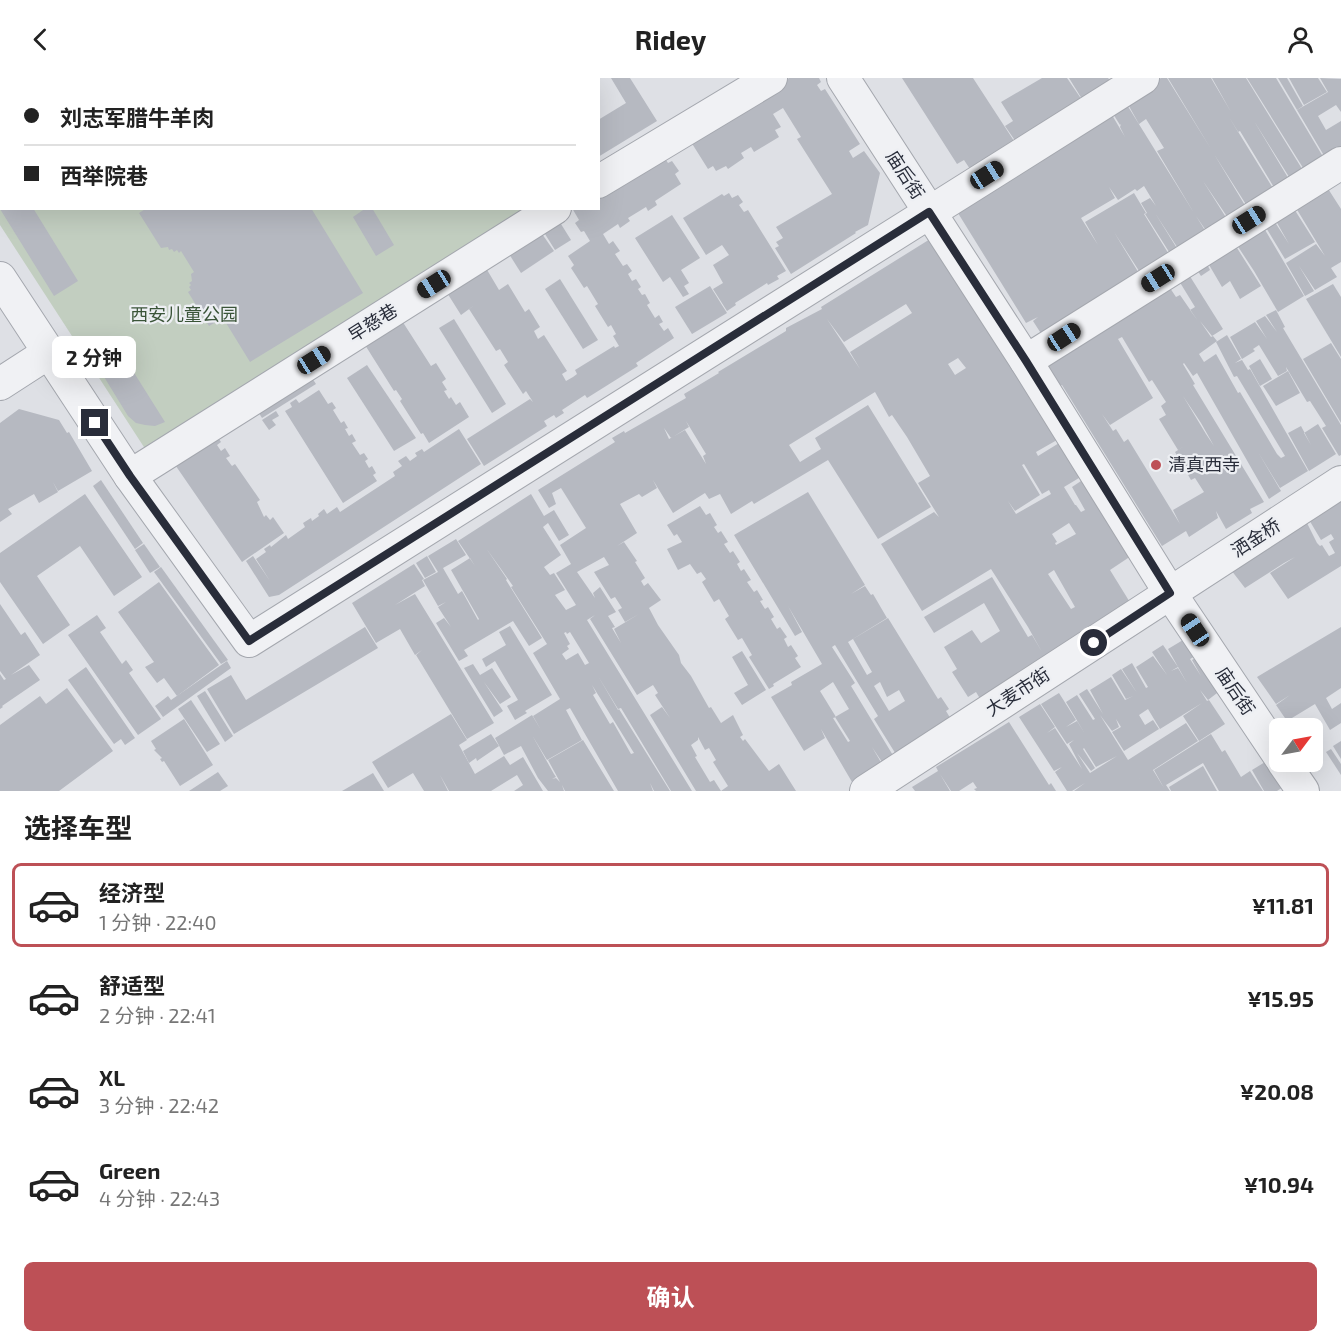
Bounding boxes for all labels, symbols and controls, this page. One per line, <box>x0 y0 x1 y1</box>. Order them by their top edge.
icon: back <box>24 23 57 56</box>
text: Ridey <box>635 23 706 55</box>
icon: person <box>1284 23 1317 56</box>
text: 刘志军腊牛羊肉 <box>60 104 214 130</box>
street label: 庙后街 <box>882 146 930 203</box>
car <box>967 158 1007 192</box>
text: 西举院巷 <box>60 162 148 188</box>
car <box>1229 203 1269 237</box>
car <box>1138 261 1178 295</box>
car <box>414 267 454 301</box>
street label: 早慈巷 <box>344 299 401 346</box>
park label: 西安儿童公园 <box>130 303 238 325</box>
car <box>1044 320 1084 354</box>
callout: 2 分钟 <box>53 336 137 378</box>
car <box>294 343 334 377</box>
text: 2 分钟 <box>66 345 122 369</box>
route end <box>81 409 108 436</box>
place label: 清真西寺 <box>1168 453 1240 475</box>
marker: 清真西寺 <box>1149 458 1163 472</box>
street label: 洒金桥 <box>1227 513 1284 561</box>
car <box>1177 610 1213 650</box>
route start <box>1080 629 1107 656</box>
street label: 大麦市街 <box>981 662 1054 720</box>
street label: 庙后街 <box>1212 662 1260 719</box>
north arrow <box>1269 718 1323 772</box>
map controls <box>1269 718 1323 772</box>
text: 选择车型 <box>24 811 132 843</box>
icon: car <box>27 878 81 932</box>
text: 经济型 <box>99 879 165 905</box>
text: ¥11.81 <box>1252 892 1314 918</box>
text: 1 分钟 · 22:40 <box>99 910 217 934</box>
icon: car <box>27 971 81 1025</box>
text: 舒适型 <box>99 972 165 998</box>
text: ¥15.95 <box>1247 985 1314 1011</box>
text: 2 分钟 · 22:41 <box>99 1003 216 1027</box>
icon: car <box>27 1064 81 1118</box>
text: XL <box>99 1064 125 1090</box>
text: ¥20.08 <box>1240 1078 1314 1104</box>
text: 3 分钟 · 22:42 <box>99 1093 219 1117</box>
icon: car <box>27 1157 81 1211</box>
text: Green <box>99 1157 161 1183</box>
text: ¥10.94 <box>1244 1171 1314 1197</box>
text: 4 分钟 · 22:43 <box>99 1186 220 1210</box>
button: 确认 <box>24 1262 1317 1331</box>

